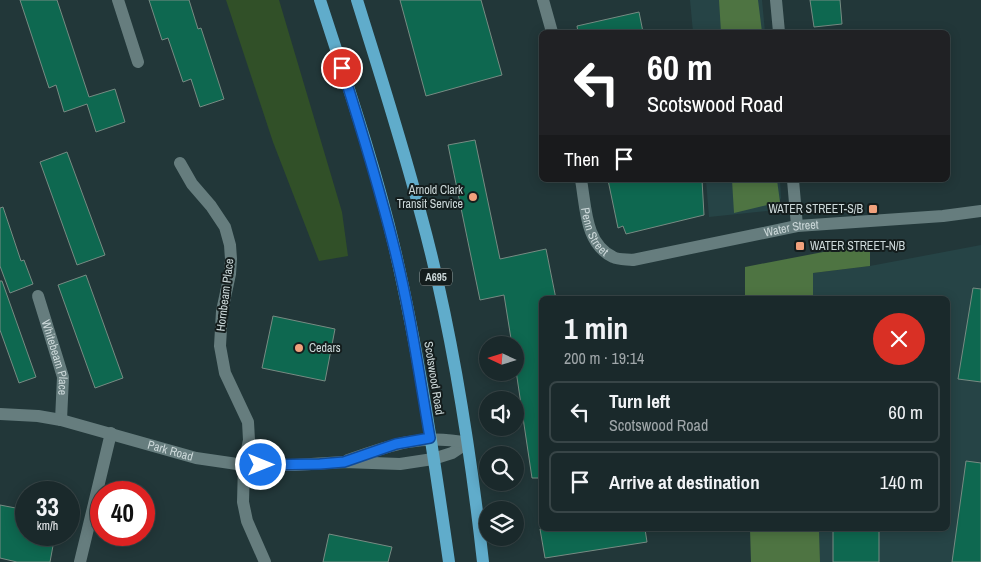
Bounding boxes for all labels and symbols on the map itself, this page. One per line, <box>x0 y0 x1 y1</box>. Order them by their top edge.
pin <box>321 47 363 89</box>
place label: Arnold Clark Transit Service <box>397 182 463 212</box>
marker: Arnold Clark Transit Service <box>467 191 479 203</box>
place label: WATER STREET-S/B <box>768 201 863 217</box>
marker: WATER STREET-S/B <box>867 203 879 215</box>
street label: Penn Street <box>577 206 612 260</box>
street label: Water Street <box>763 217 819 241</box>
place label: WATER STREET-N/B <box>810 238 906 254</box>
marker: WATER STREET-N/B <box>794 240 806 252</box>
street label: Hornbeam Place <box>213 258 237 332</box>
road number: A695 <box>420 268 452 286</box>
street label: Whitebeam Place <box>38 318 71 395</box>
north arrow <box>479 336 524 381</box>
place label: Cedars <box>309 340 341 356</box>
street label: Scotswood Road <box>420 340 448 416</box>
marker: Cedars <box>293 342 305 354</box>
street label: Park Road <box>146 437 195 465</box>
position arrow <box>234 438 286 490</box>
speed limit sign: 40 <box>90 481 155 546</box>

